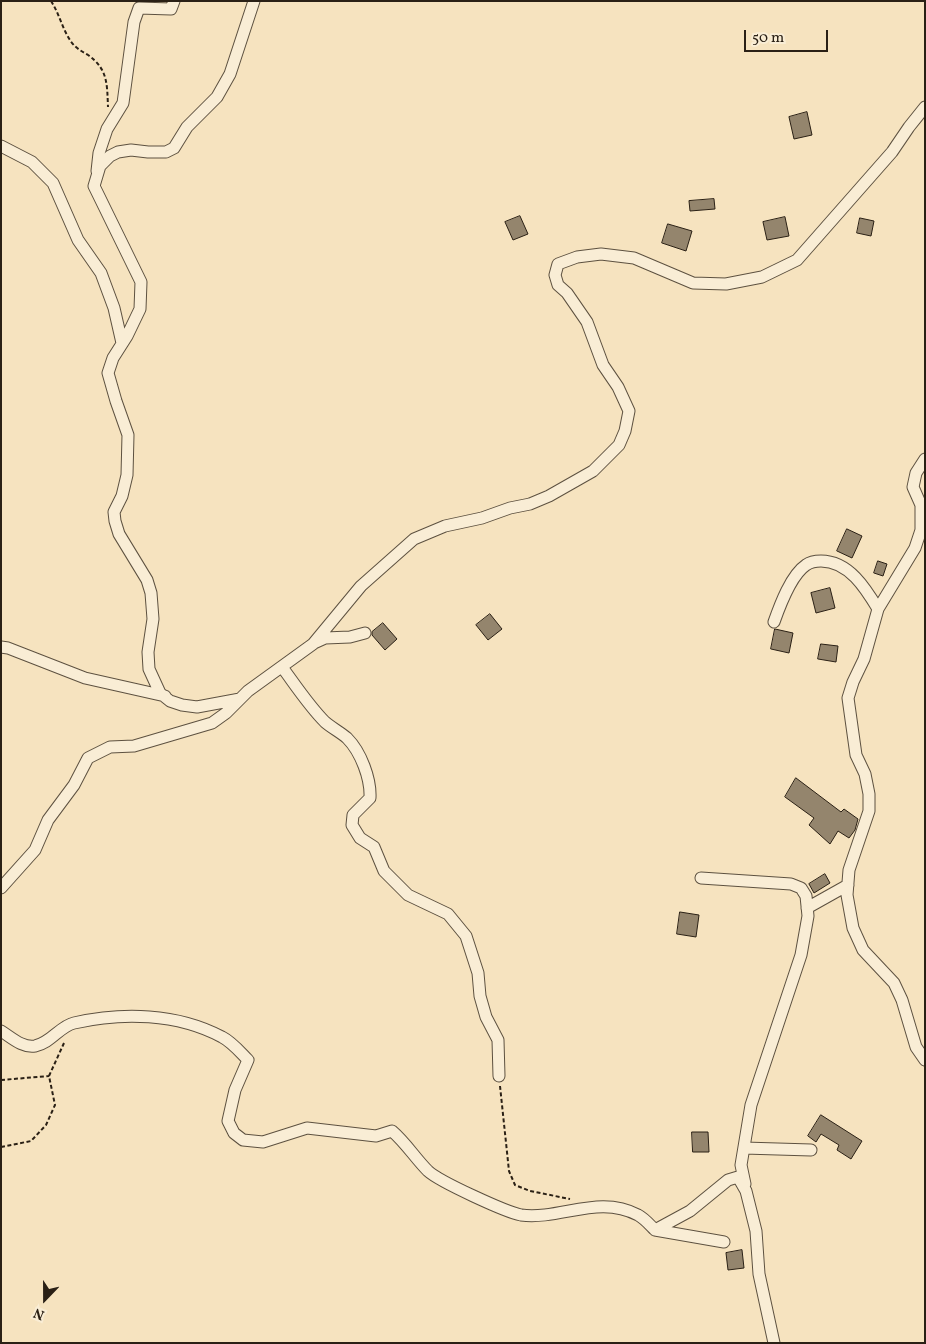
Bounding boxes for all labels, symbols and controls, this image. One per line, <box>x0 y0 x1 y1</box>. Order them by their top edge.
scale bar <box>746 20 830 52</box>
text: 50 m <box>752 28 784 49</box>
north arrow <box>20 1274 70 1324</box>
text: N <box>31 1303 47 1324</box>

